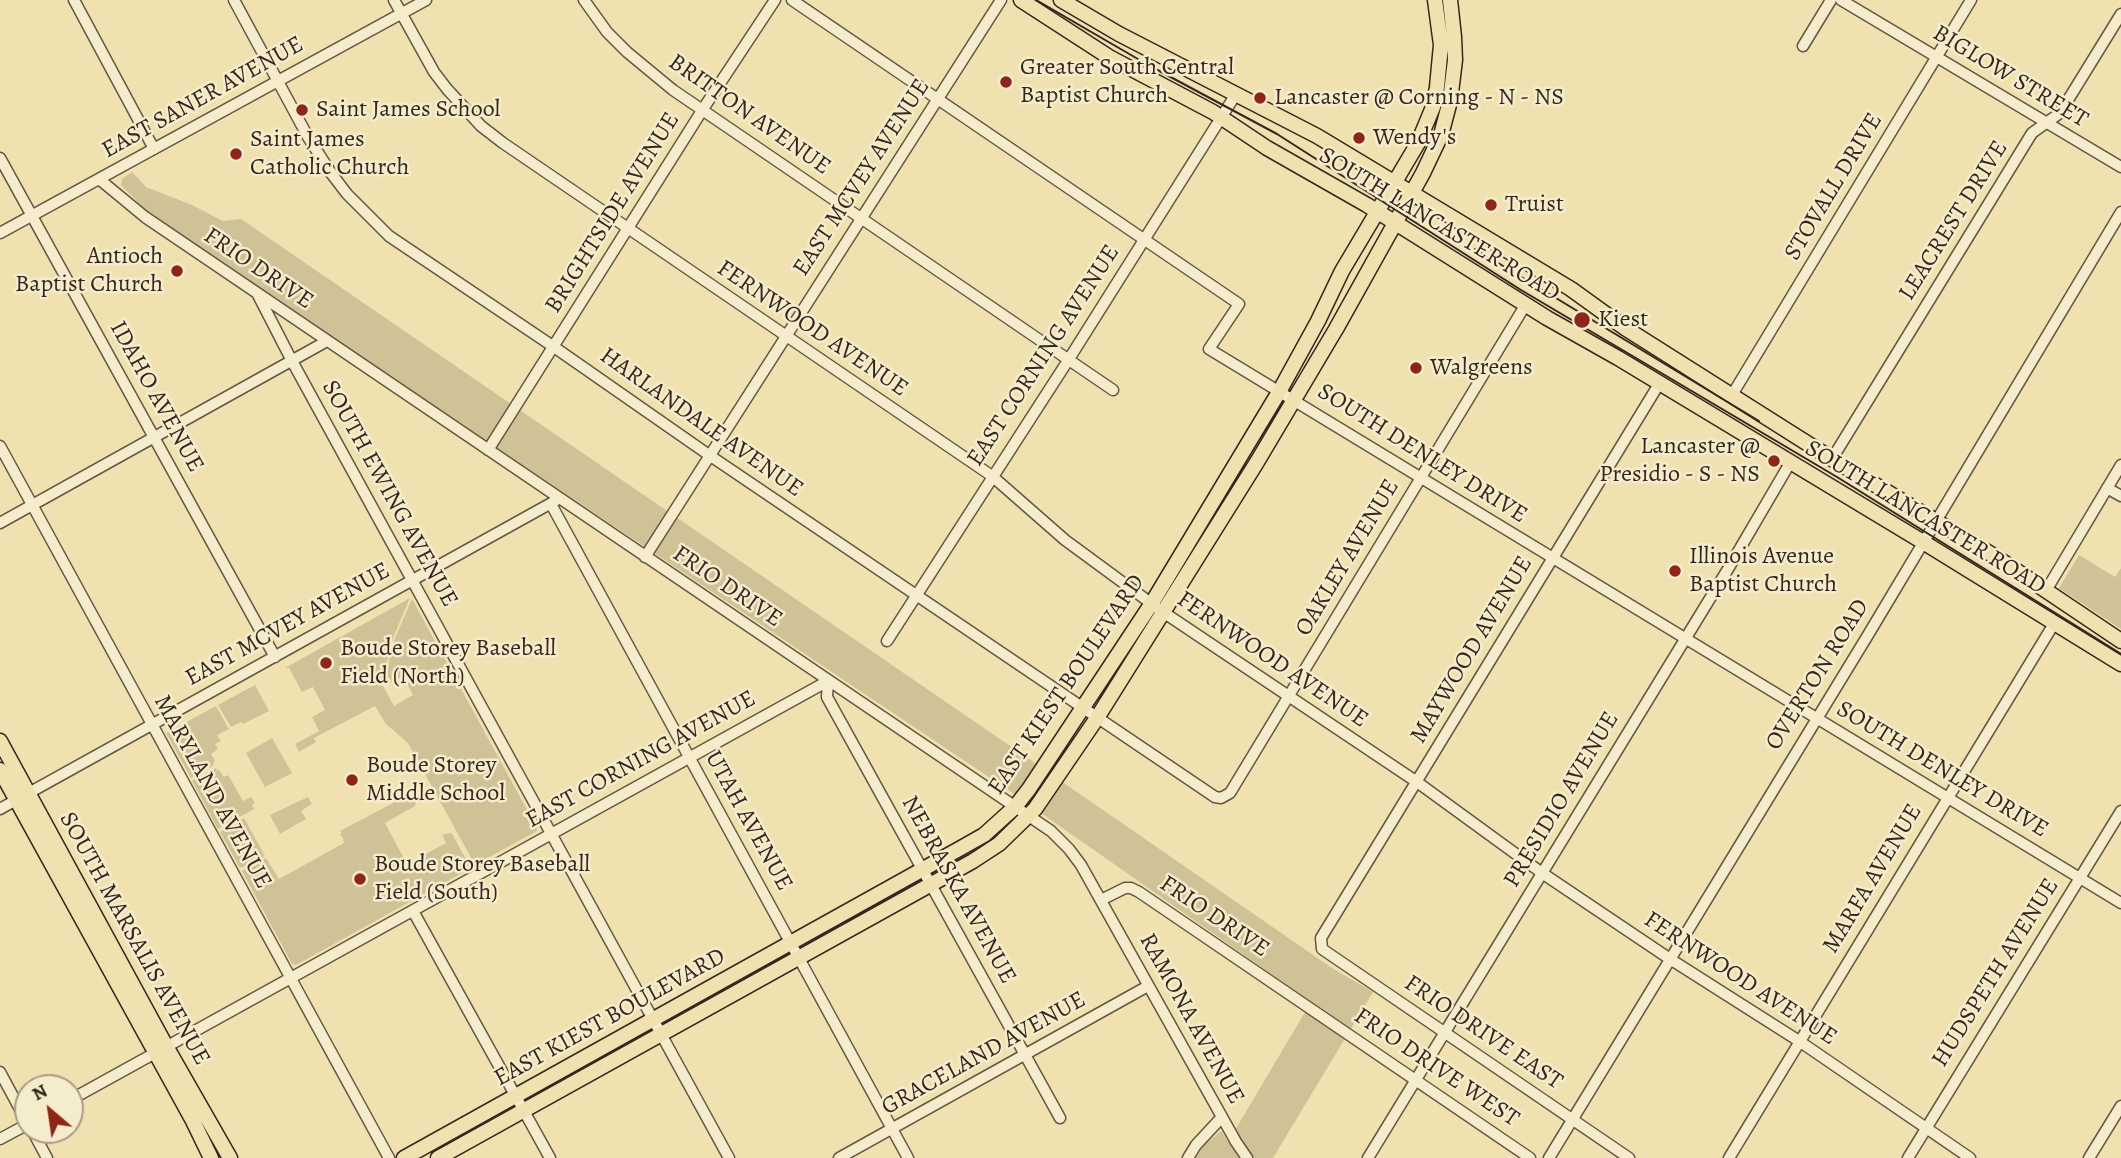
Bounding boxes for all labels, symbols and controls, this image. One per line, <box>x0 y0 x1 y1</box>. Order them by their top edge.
street label: BIGLOW STREET <box>1927 19 2093 135</box>
street label: EAST SANER AVENUE <box>97 31 309 165</box>
street label: BRITTON AVENUE <box>662 48 836 182</box>
place label: Greater South Central Baptist Church <box>1020 54 1234 110</box>
street label: EAST MCVEY AVENUE <box>787 74 937 282</box>
marker: Greater South Central Baptist Church <box>998 74 1014 90</box>
place label: Lancaster @ Corning - N - NS <box>1274 84 1564 112</box>
marker: Lancaster @ Corning - N - NS <box>1252 90 1268 106</box>
place label: Saint James School <box>316 96 500 124</box>
marker: Saint James School <box>294 102 310 118</box>
street label: BRIGHTSIDE AVENUE <box>540 107 686 319</box>
street label: STOVALL DRIVE <box>1779 108 1889 266</box>
place label: Wendy's <box>1373 124 1456 152</box>
place label: Saint James Catholic Church <box>250 126 409 182</box>
marker: Wendy's <box>1351 130 1367 146</box>
street label: LEACREST DRIVE <box>1893 136 2015 306</box>
street label: SOUTH LANCASTER ROAD <box>1313 142 1565 308</box>
marker: Saint James Catholic Church <box>228 146 244 162</box>
place label: Truist <box>1505 191 1564 219</box>
marker: Truist <box>1483 197 1499 213</box>
street label: FRIO DRIVE <box>198 222 318 316</box>
street label: EAST CORNING AVENUE <box>962 240 1126 472</box>
place label: Antioch Baptist Church <box>15 243 163 299</box>
street label: FERNWOOD AVENUE <box>711 254 913 404</box>
marker: Antioch Baptist Church <box>169 263 185 279</box>
place label: Kiest <box>1598 306 1648 334</box>
marker: Kiest <box>1572 310 1592 330</box>
street label: IDAHO AVENUE <box>103 316 209 478</box>
street label: HARLANDALE AVENUE <box>594 342 808 504</box>
place label: Walgreens <box>1430 354 1533 382</box>
marker: Walgreens <box>1408 360 1424 376</box>
street label: SOUTH EWING AVENUE <box>315 376 463 612</box>
street label: SOUTH DENLEY DRIVE <box>1312 378 1532 530</box>
place label: Lancaster @ Presidio - S - NS <box>1599 433 1760 489</box>
street label: SOUTH LANCASTER ROAD <box>1799 435 2051 601</box>
marker: Lancaster @ Presidio - S - NS <box>1766 453 1782 469</box>
street label: OAKLEY AVENUE <box>1290 474 1406 642</box>
street label: FRIO DRIVE <box>667 540 787 634</box>
place label: Illinois Avenue Baptist Church <box>1689 543 1837 599</box>
street label: MAYWOOD AVENUE <box>1405 551 1539 749</box>
street label: EAST MCVEY AVENUE <box>181 557 395 693</box>
marker: Illinois Avenue Baptist Church <box>1667 563 1683 579</box>
street label: EAST KIEST BOULEVARD <box>982 569 1152 801</box>
street label: FERNWOOD AVENUE <box>1171 585 1373 735</box>
street label: OVERTON ROAD <box>1760 594 1876 756</box>
place label: Boude Storey Baseball Field (North) <box>340 635 556 691</box>
marker: Boude Storey Baseball Field (North) <box>318 655 334 671</box>
street label: EAST CORNING AVENUE <box>521 685 761 835</box>
street label: MARYLAND AVENUE <box>147 690 277 894</box>
street label: SOUTH DENLEY DRIVE <box>1831 695 2053 845</box>
street label: PRESIDIO AVENUE <box>1498 707 1626 893</box>
street label: UTAH AVENUE <box>698 746 798 896</box>
place label: Boude Storey Middle School <box>366 752 505 808</box>
marker: Boude Storey Middle School <box>344 772 360 788</box>
street label: NEBRASKA AVENUE <box>894 791 1022 989</box>
street label: MARFA AVENUE <box>1817 799 1929 959</box>
street label: SOUTH MARSALIS AVENUE <box>52 807 216 1071</box>
place label: Boude Storey Baseball Field (South) <box>374 851 590 907</box>
street label: FRIO DRIVE <box>1154 870 1274 964</box>
marker: Boude Storey Baseball Field (South) <box>352 871 368 887</box>
street label: HUDSPETH AVENUE <box>1926 873 2066 1073</box>
street label: FERNWOOD AVENUE <box>1638 906 1842 1052</box>
street label: RAMONA AVENUE <box>1132 929 1250 1109</box>
street label: EAST KIEST BOULEVARD <box>489 942 731 1094</box>
street label: FRIO DRIVE EAST <box>1398 969 1568 1097</box>
street label: GRACELAND AVENUE <box>877 986 1091 1122</box>
street label: FRIO DRIVE WEST <box>1348 1002 1524 1134</box>
north arrow <box>14 1074 84 1144</box>
text: N <box>27 1078 52 1107</box>

